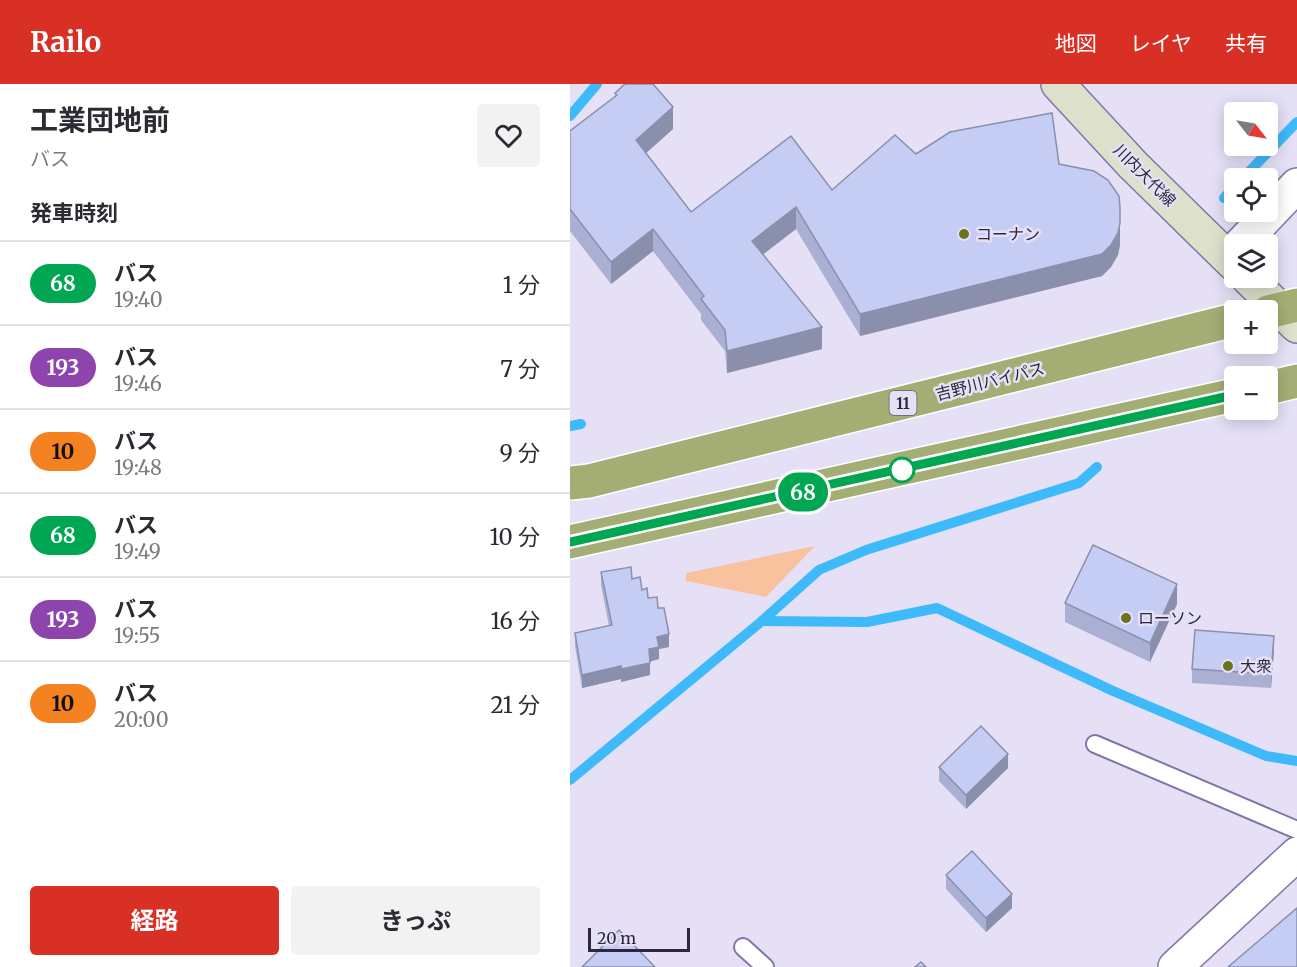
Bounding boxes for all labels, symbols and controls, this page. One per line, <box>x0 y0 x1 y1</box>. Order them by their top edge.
text: Railo <box>30 24 101 60</box>
text: 地図 <box>1055 30 1097 57</box>
text: レイヤ <box>1130 30 1192 57</box>
text: 共有 <box>1225 30 1267 57</box>
text: 工業団地前 <box>30 102 170 138</box>
north arrow <box>1224 102 1278 156</box>
map controls <box>1224 102 1278 420</box>
button: heart <box>477 104 540 167</box>
street label: 川内大代線 <box>1110 140 1180 210</box>
text: バス <box>30 146 70 171</box>
button: locate <box>1224 168 1278 222</box>
text: 発車時刻 <box>30 199 118 227</box>
place label: コーナン <box>976 224 1040 244</box>
marker: コーナン <box>957 227 971 241</box>
button: layers <box>1224 234 1278 288</box>
text: バス <box>114 259 158 287</box>
text: 68 <box>50 270 76 297</box>
text: 1 分 <box>503 271 540 299</box>
text: 19:40 <box>114 287 163 312</box>
button: + <box>1224 300 1278 354</box>
text: バス <box>114 343 158 371</box>
text: 193 <box>47 354 79 381</box>
text: 7 分 <box>500 355 540 383</box>
street label: 吉野川バイパス <box>933 358 1047 404</box>
button: − <box>1224 366 1278 420</box>
text: 19:46 <box>114 371 162 396</box>
road number: 11 <box>890 391 916 415</box>
text: バス <box>114 427 158 455</box>
text: 10 <box>52 438 74 465</box>
text: 9 分 <box>499 439 540 467</box>
text: 19:48 <box>114 455 162 480</box>
unlabelled marker <box>889 457 915 483</box>
line badge: 68 <box>776 472 830 512</box>
text: 68 <box>790 479 816 506</box>
text: バス <box>114 511 158 539</box>
text: 68 <box>50 522 76 549</box>
text: 10 分 <box>490 523 540 551</box>
text: 19:49 <box>114 539 161 564</box>
text: バス <box>114 595 158 623</box>
text: 193 <box>47 606 79 633</box>
text: 16 分 <box>490 607 540 635</box>
place label: ローソン <box>1138 608 1202 628</box>
marker: ローソン <box>1119 611 1133 625</box>
text: 19:55 <box>114 623 160 648</box>
place label: 大衆 <box>1240 656 1272 676</box>
marker: 大衆 <box>1221 659 1235 673</box>
text: バス <box>114 679 158 707</box>
text: 10 <box>52 690 74 717</box>
text: 21 分 <box>490 691 540 719</box>
text: 20:00 <box>114 707 169 732</box>
button: 経路 <box>30 886 279 955</box>
button: きっぷ <box>291 886 540 955</box>
scale bar <box>588 925 690 952</box>
text: 20 m <box>597 928 636 948</box>

